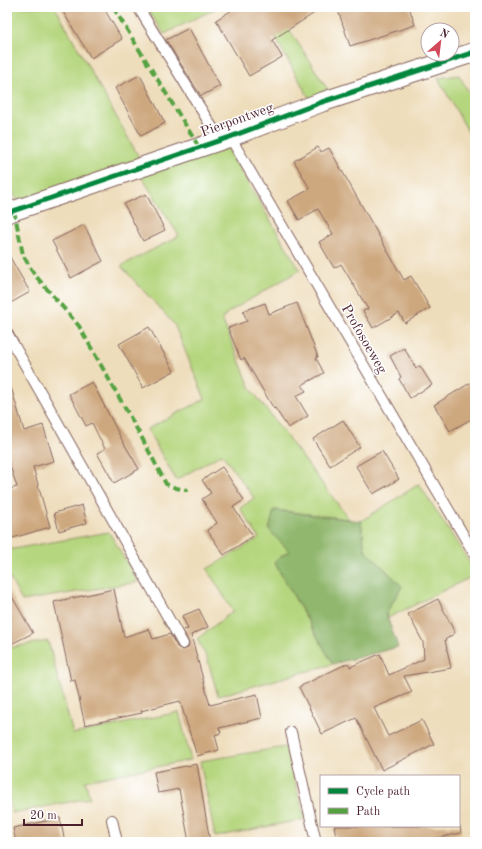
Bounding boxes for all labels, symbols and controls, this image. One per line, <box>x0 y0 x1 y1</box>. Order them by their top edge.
north arrow <box>420 22 460 62</box>
text: N <box>438 28 451 42</box>
street label: Pierpontweg <box>199 100 276 140</box>
street label: Profosoeweg <box>339 302 390 376</box>
legend <box>320 775 460 827</box>
text: Cycle path <box>356 786 411 798</box>
scale bar <box>24 801 82 827</box>
text: Path <box>356 806 381 818</box>
text: 20 m <box>30 810 57 822</box>

